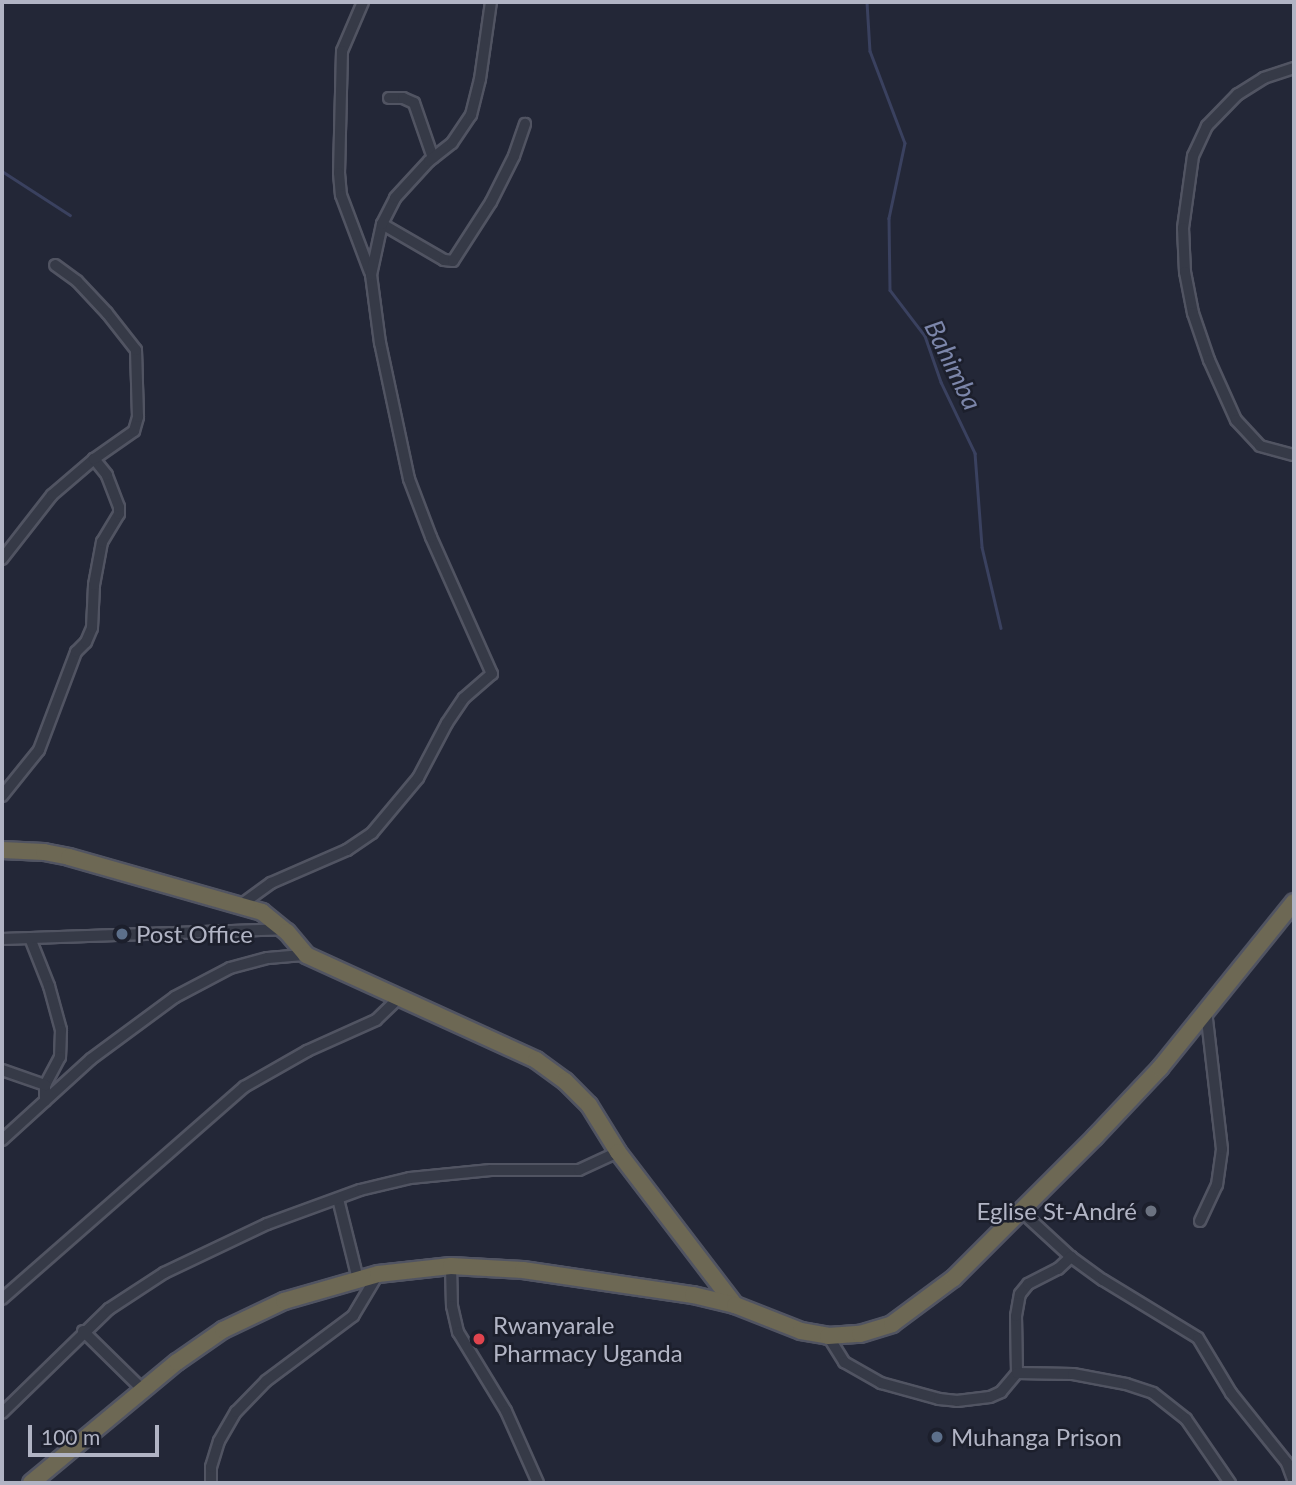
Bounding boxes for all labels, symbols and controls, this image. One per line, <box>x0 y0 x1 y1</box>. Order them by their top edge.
water label: Bahimba <box>918 315 988 415</box>
place label: Post Office <box>136 920 253 948</box>
marker: Post Office <box>114 926 130 942</box>
place label: Eglise St-André <box>976 1197 1137 1225</box>
marker: Eglise St-André <box>1143 1203 1159 1219</box>
place label: Rwanyarale Pharmacy Uganda <box>493 1311 683 1367</box>
marker: Rwanyarale Pharmacy Uganda <box>471 1331 487 1347</box>
scale bar <box>32 1412 163 1456</box>
place label: Muhanga Prison <box>951 1423 1122 1451</box>
text: 100 m <box>41 1424 100 1449</box>
marker: Muhanga Prison <box>929 1429 945 1445</box>

